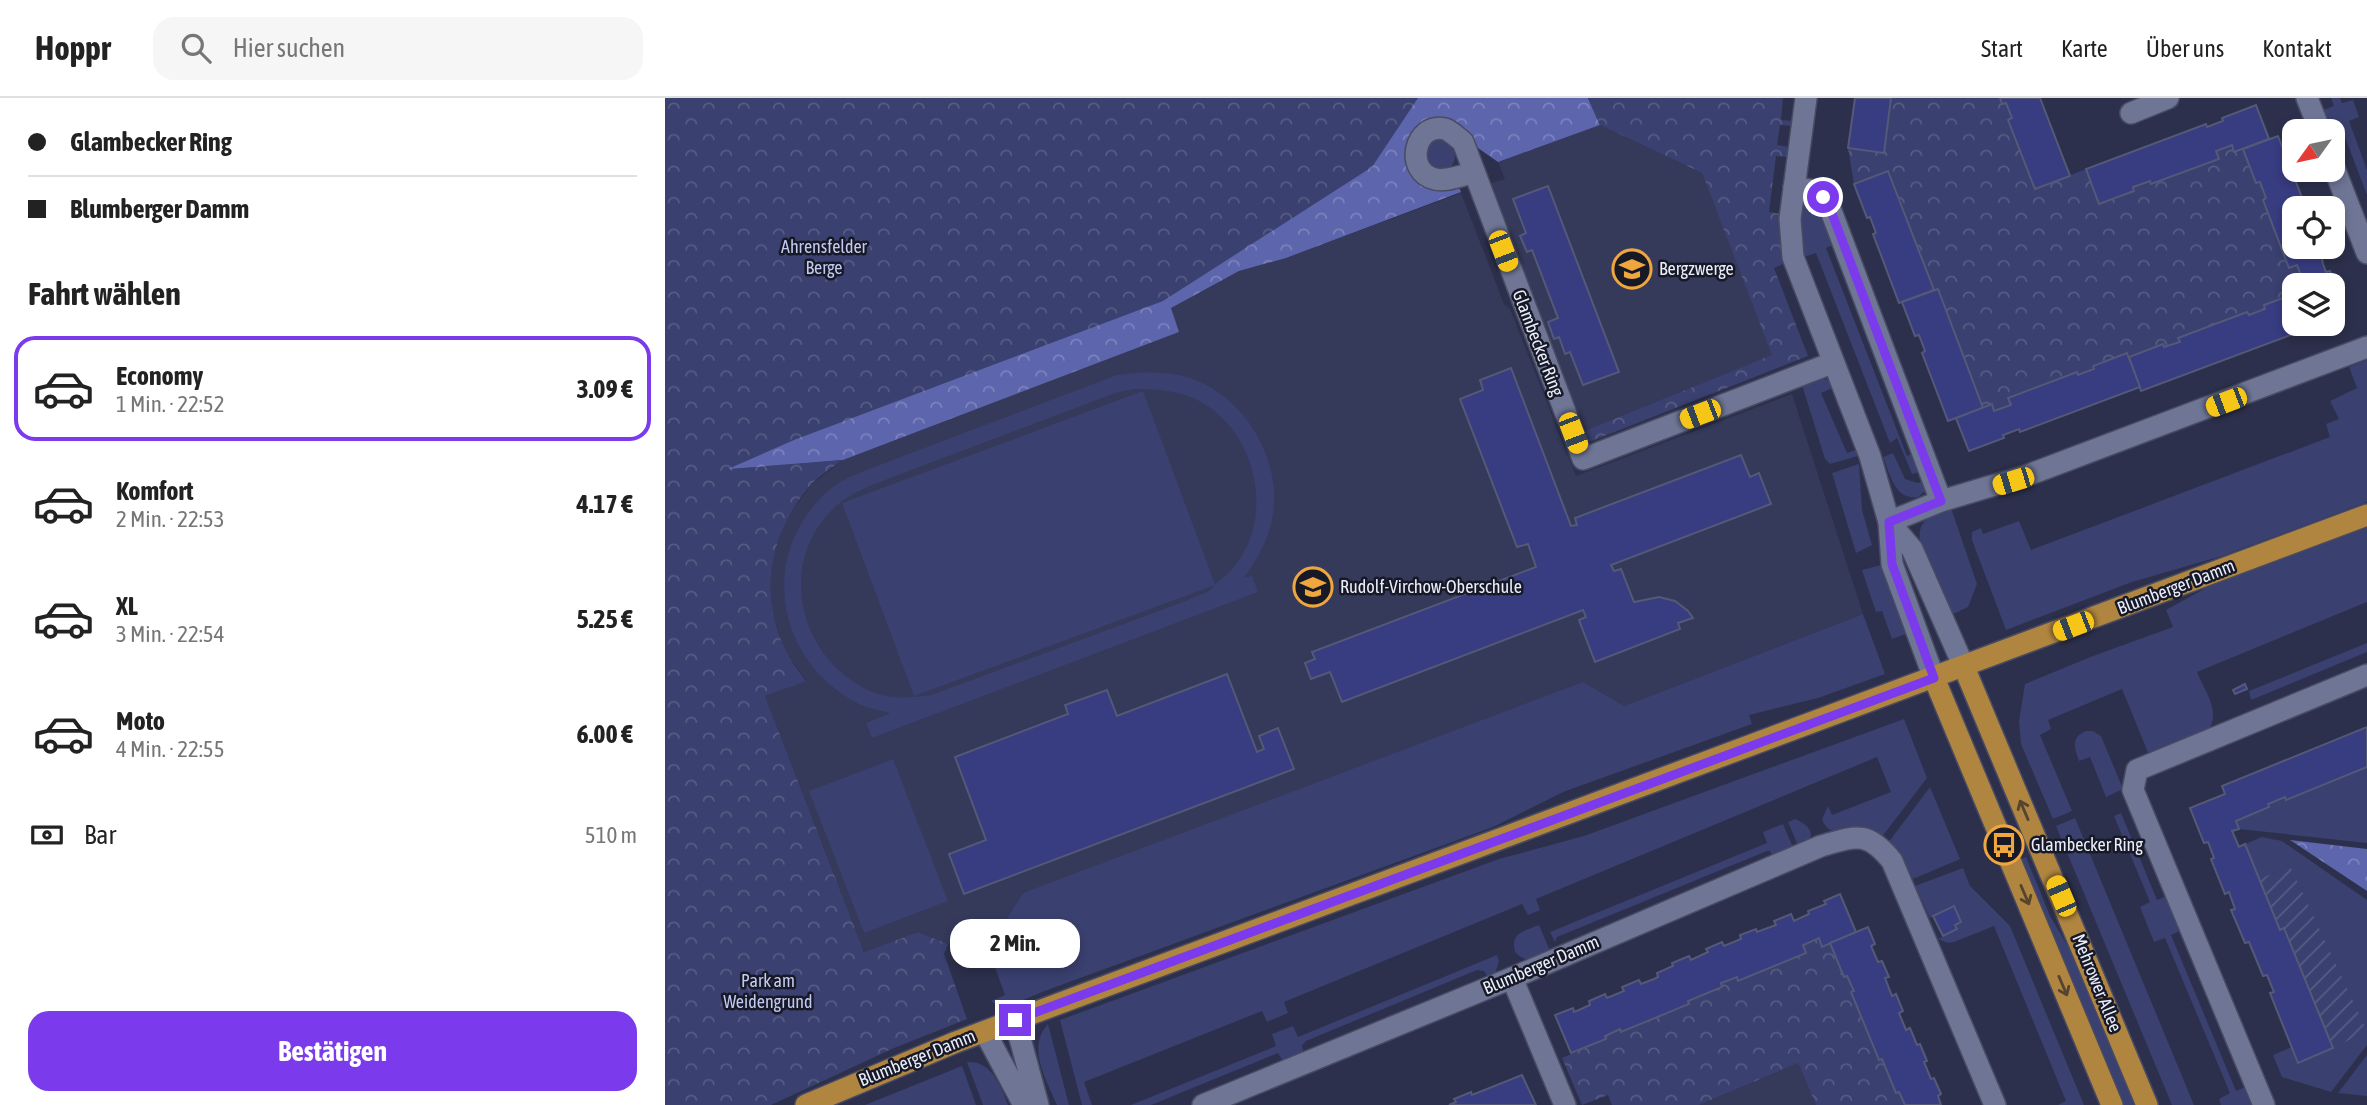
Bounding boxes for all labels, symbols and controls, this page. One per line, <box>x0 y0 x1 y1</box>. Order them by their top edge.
search box <box>153 17 643 80</box>
text: Hoppr <box>35 29 111 67</box>
icon: search <box>177 29 215 67</box>
text: Hier suchen <box>233 33 345 63</box>
text: Start <box>1981 35 2023 62</box>
text: Karte <box>2061 35 2108 62</box>
text: Über uns <box>2146 35 2224 62</box>
text: Kontakt <box>2262 35 2332 62</box>
north arrow <box>2282 119 2345 182</box>
map controls <box>2282 119 2345 336</box>
text: Glambecker Ring <box>70 127 232 157</box>
route start <box>1807 181 1839 213</box>
text: Blumberger Damm <box>70 194 249 224</box>
button: locate <box>2282 196 2345 259</box>
car <box>1486 228 1521 274</box>
park label: Ahrensfelder Berge <box>781 236 868 278</box>
school or university icon: Bergzwerge <box>1611 248 1653 290</box>
place label: Bergzwerge <box>1659 258 1734 279</box>
button: layers <box>2282 273 2345 336</box>
text: Fahrt wählen <box>28 275 181 312</box>
street label: Glambecker Ring <box>1509 287 1568 399</box>
icon: car <box>32 357 95 420</box>
text: Economy <box>116 361 203 391</box>
text: 3.09 € <box>576 374 633 404</box>
car <box>2203 385 2250 419</box>
text: 1 Min. · 22:52 <box>116 391 224 417</box>
car <box>1677 397 1724 431</box>
car <box>1556 410 1591 456</box>
car <box>1990 465 2037 497</box>
icon: car <box>32 472 95 535</box>
text: Komfort <box>116 476 193 506</box>
text: 4.17 € <box>576 489 633 519</box>
text: 2 Min. · 22:53 <box>116 506 224 532</box>
street label: Blumberger Damm <box>2114 554 2238 619</box>
school or university icon: Rudolf-Virchow-Oberschule <box>1292 566 1334 608</box>
place label: Rudolf-Virchow-Oberschule <box>1340 576 1522 597</box>
icon: car <box>32 587 95 650</box>
text: XL <box>116 591 138 621</box>
text: 5.25 € <box>576 604 633 634</box>
car <box>2050 609 2097 643</box>
text: 3 Min. · 22:54 <box>116 621 224 647</box>
icon: car <box>32 702 95 765</box>
text: Moto <box>116 706 165 736</box>
text: 6.00 € <box>576 719 633 749</box>
text: 4 Min. · 22:55 <box>116 736 224 762</box>
one-way arrow <box>2017 799 2030 821</box>
icon: cash <box>28 816 66 854</box>
text: Bar <box>84 820 116 850</box>
text: 510 m <box>585 822 637 848</box>
bus stop icon: Glambecker Ring <box>1983 824 2025 866</box>
place label: Glambecker Ring <box>2031 834 2143 855</box>
car <box>2044 873 2079 919</box>
one-way arrow <box>2019 884 2032 905</box>
callout: 2 Min. <box>950 918 1080 968</box>
text: 2 Min. <box>990 930 1040 956</box>
street label: Blumberger Damm <box>1480 931 1602 998</box>
street label: Mehrower Allee <box>2068 931 2127 1035</box>
park label: Park am Weidengrund <box>723 970 813 1012</box>
one-way arrow <box>2057 975 2070 996</box>
route end <box>999 1004 1031 1036</box>
button: Bestätigen <box>28 1011 637 1091</box>
street label: Blumberger Damm <box>855 1025 978 1091</box>

